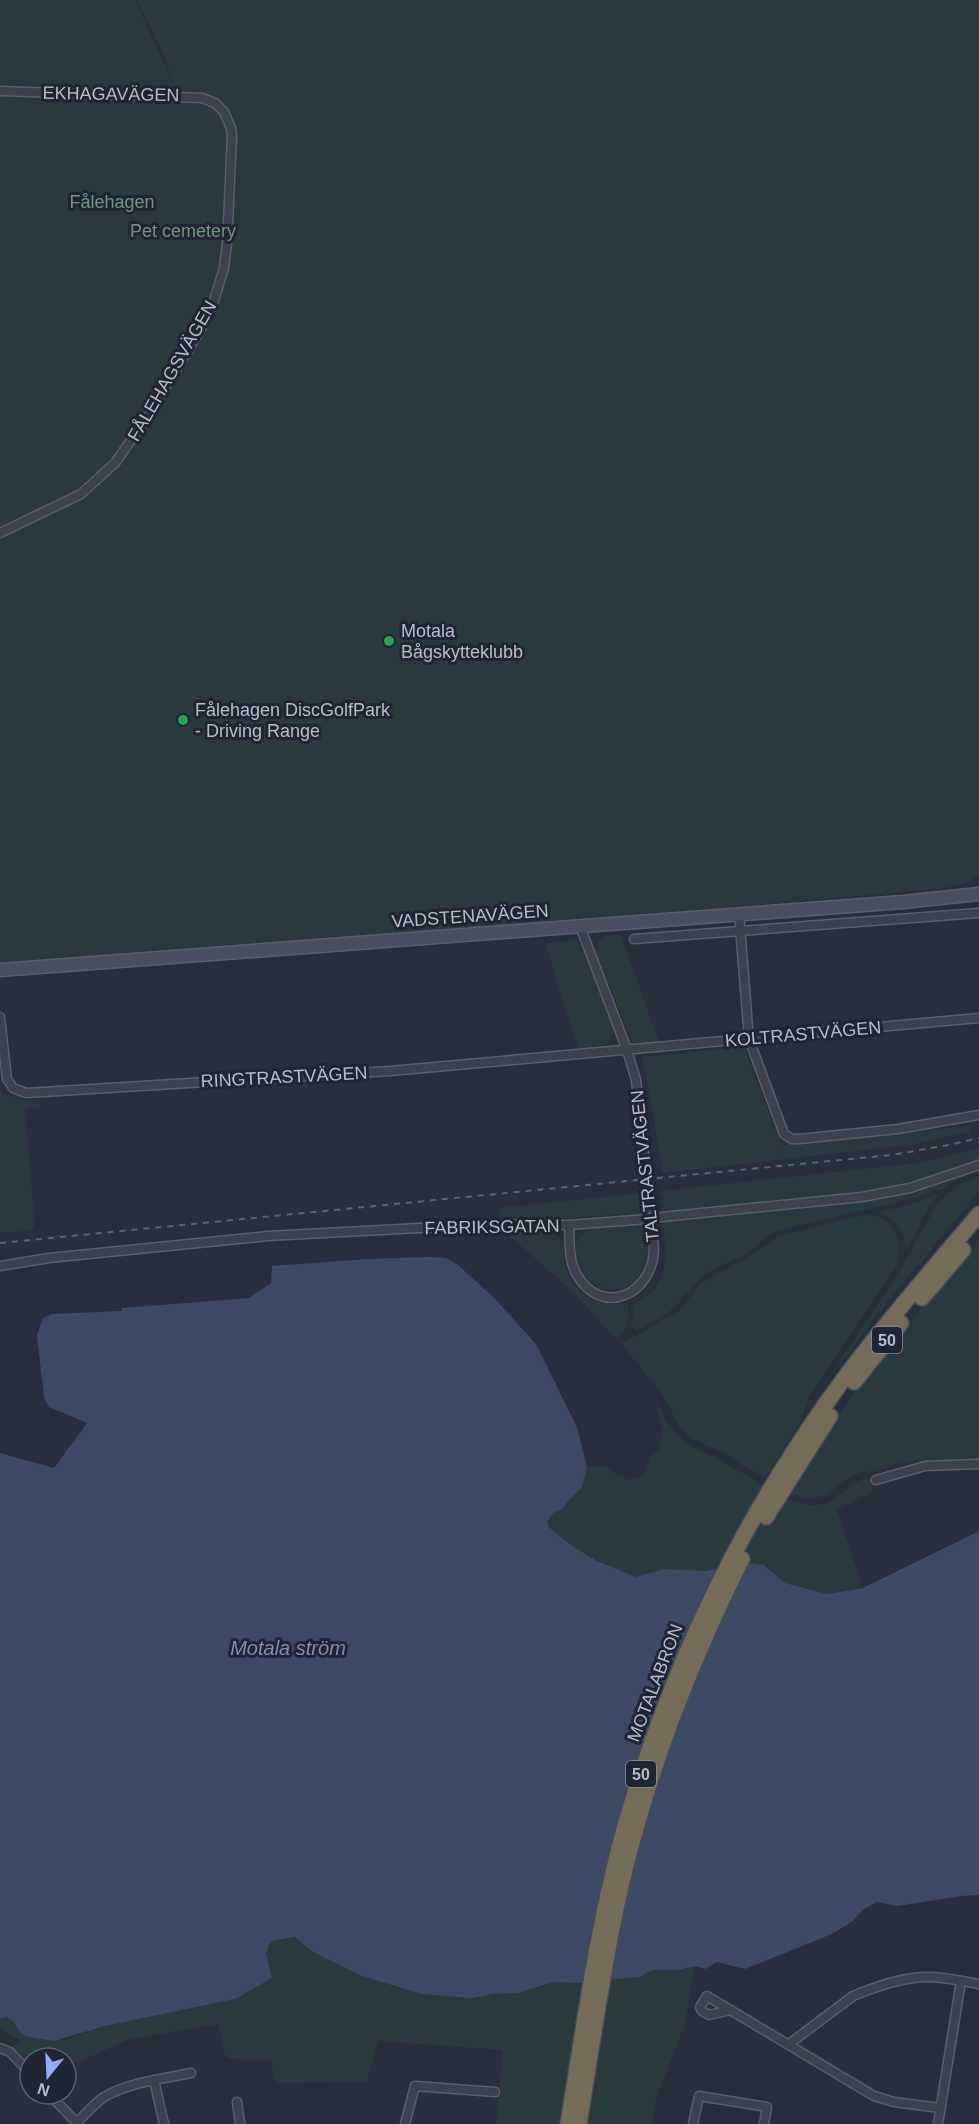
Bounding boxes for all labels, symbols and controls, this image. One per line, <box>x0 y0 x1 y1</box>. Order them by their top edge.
street label: EKHAGAVÄGEN <box>42 83 180 105</box>
park label: Fålehagen <box>69 192 155 212</box>
park label: Pet cemetery <box>130 221 236 241</box>
street label: FÅLEHAGSVÄGEN <box>124 297 220 445</box>
place label: Motala Bågskytteklubb <box>401 621 523 662</box>
marker: Motala Bågskytteklubb <box>382 634 396 648</box>
place label: Fålehagen DiscGolfPark - Driving Range <box>195 700 391 741</box>
marker: Fålehagen DiscGolfPark - Driving Range <box>176 713 190 727</box>
street label: VADSTENAVÄGEN <box>391 901 549 931</box>
street label: KOLTRASTVÄGEN <box>724 1017 882 1051</box>
street label: RINGTRASTVÄGEN <box>200 1063 368 1091</box>
street label: TALTRASTVÄGEN <box>627 1089 663 1243</box>
street label: FABRIKSGATAN <box>424 1216 560 1238</box>
road number: 50 <box>872 1327 902 1353</box>
street label: MOTALABRON <box>623 1621 687 1745</box>
water label: Motala ström <box>230 1637 346 1659</box>
road number: 50 <box>626 1761 656 1787</box>
north arrow <box>18 2046 78 2106</box>
text: N <box>35 2080 52 2100</box>

